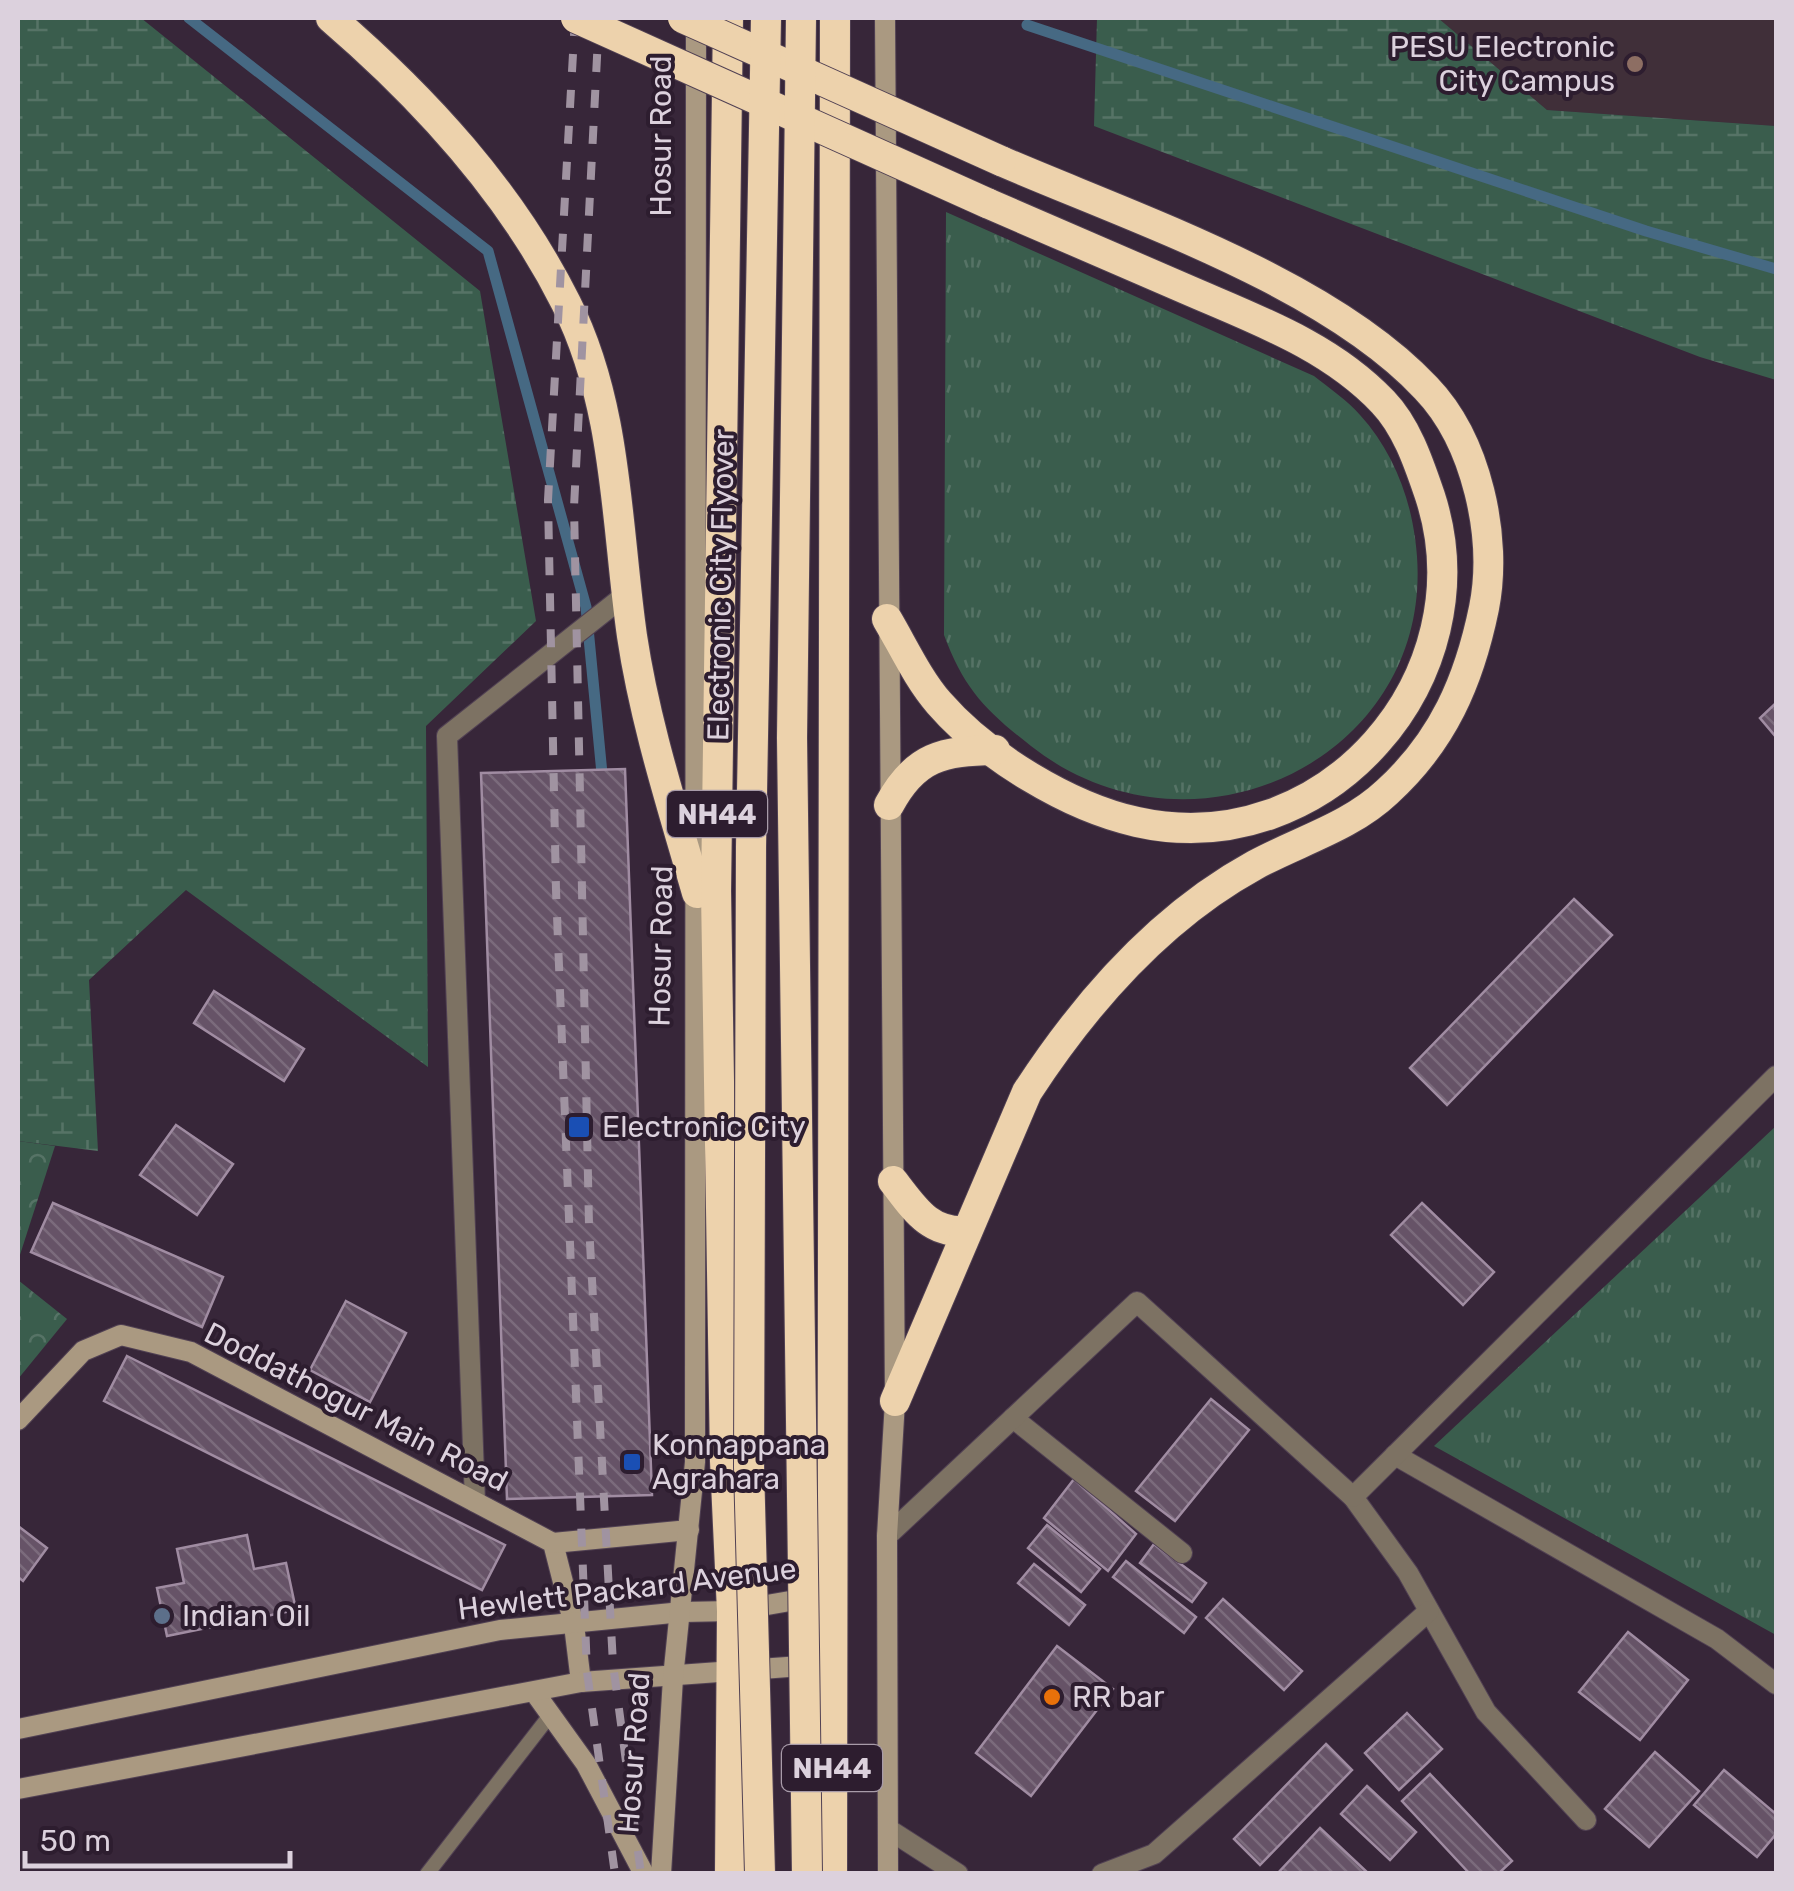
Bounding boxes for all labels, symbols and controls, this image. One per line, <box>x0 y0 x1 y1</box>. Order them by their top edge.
place label: PESU Electronic City Campus <box>1390 29 1615 99</box>
marker: PESU Electronic City Campus <box>1624 53 1646 75</box>
street label: Hosur Road <box>643 55 679 217</box>
street label: Electronic City Flyover <box>700 428 742 741</box>
road number: NH44 <box>667 791 767 837</box>
street label: Hosur Road <box>642 865 680 1027</box>
place label: Electronic City <box>602 1109 806 1145</box>
marker: Electronic City <box>566 1114 592 1140</box>
street label: Doddathogur Main Road <box>198 1315 514 1499</box>
place label: Konnappana Agrahara <box>652 1427 826 1497</box>
marker: Konnappana Agrahara <box>621 1451 643 1473</box>
street label: Hewlett Packard Avenue <box>456 1550 798 1628</box>
place label: Indian Oil <box>182 1598 310 1634</box>
marker: Indian Oil <box>151 1605 173 1627</box>
street label: Hosur Road <box>610 1671 658 1835</box>
place label: RR bar <box>1072 1679 1165 1715</box>
marker: RR bar <box>1041 1686 1063 1708</box>
road number: NH44 <box>782 1745 882 1791</box>
scale bar <box>25 1806 290 1868</box>
text: 50 m <box>40 1823 111 1859</box>

